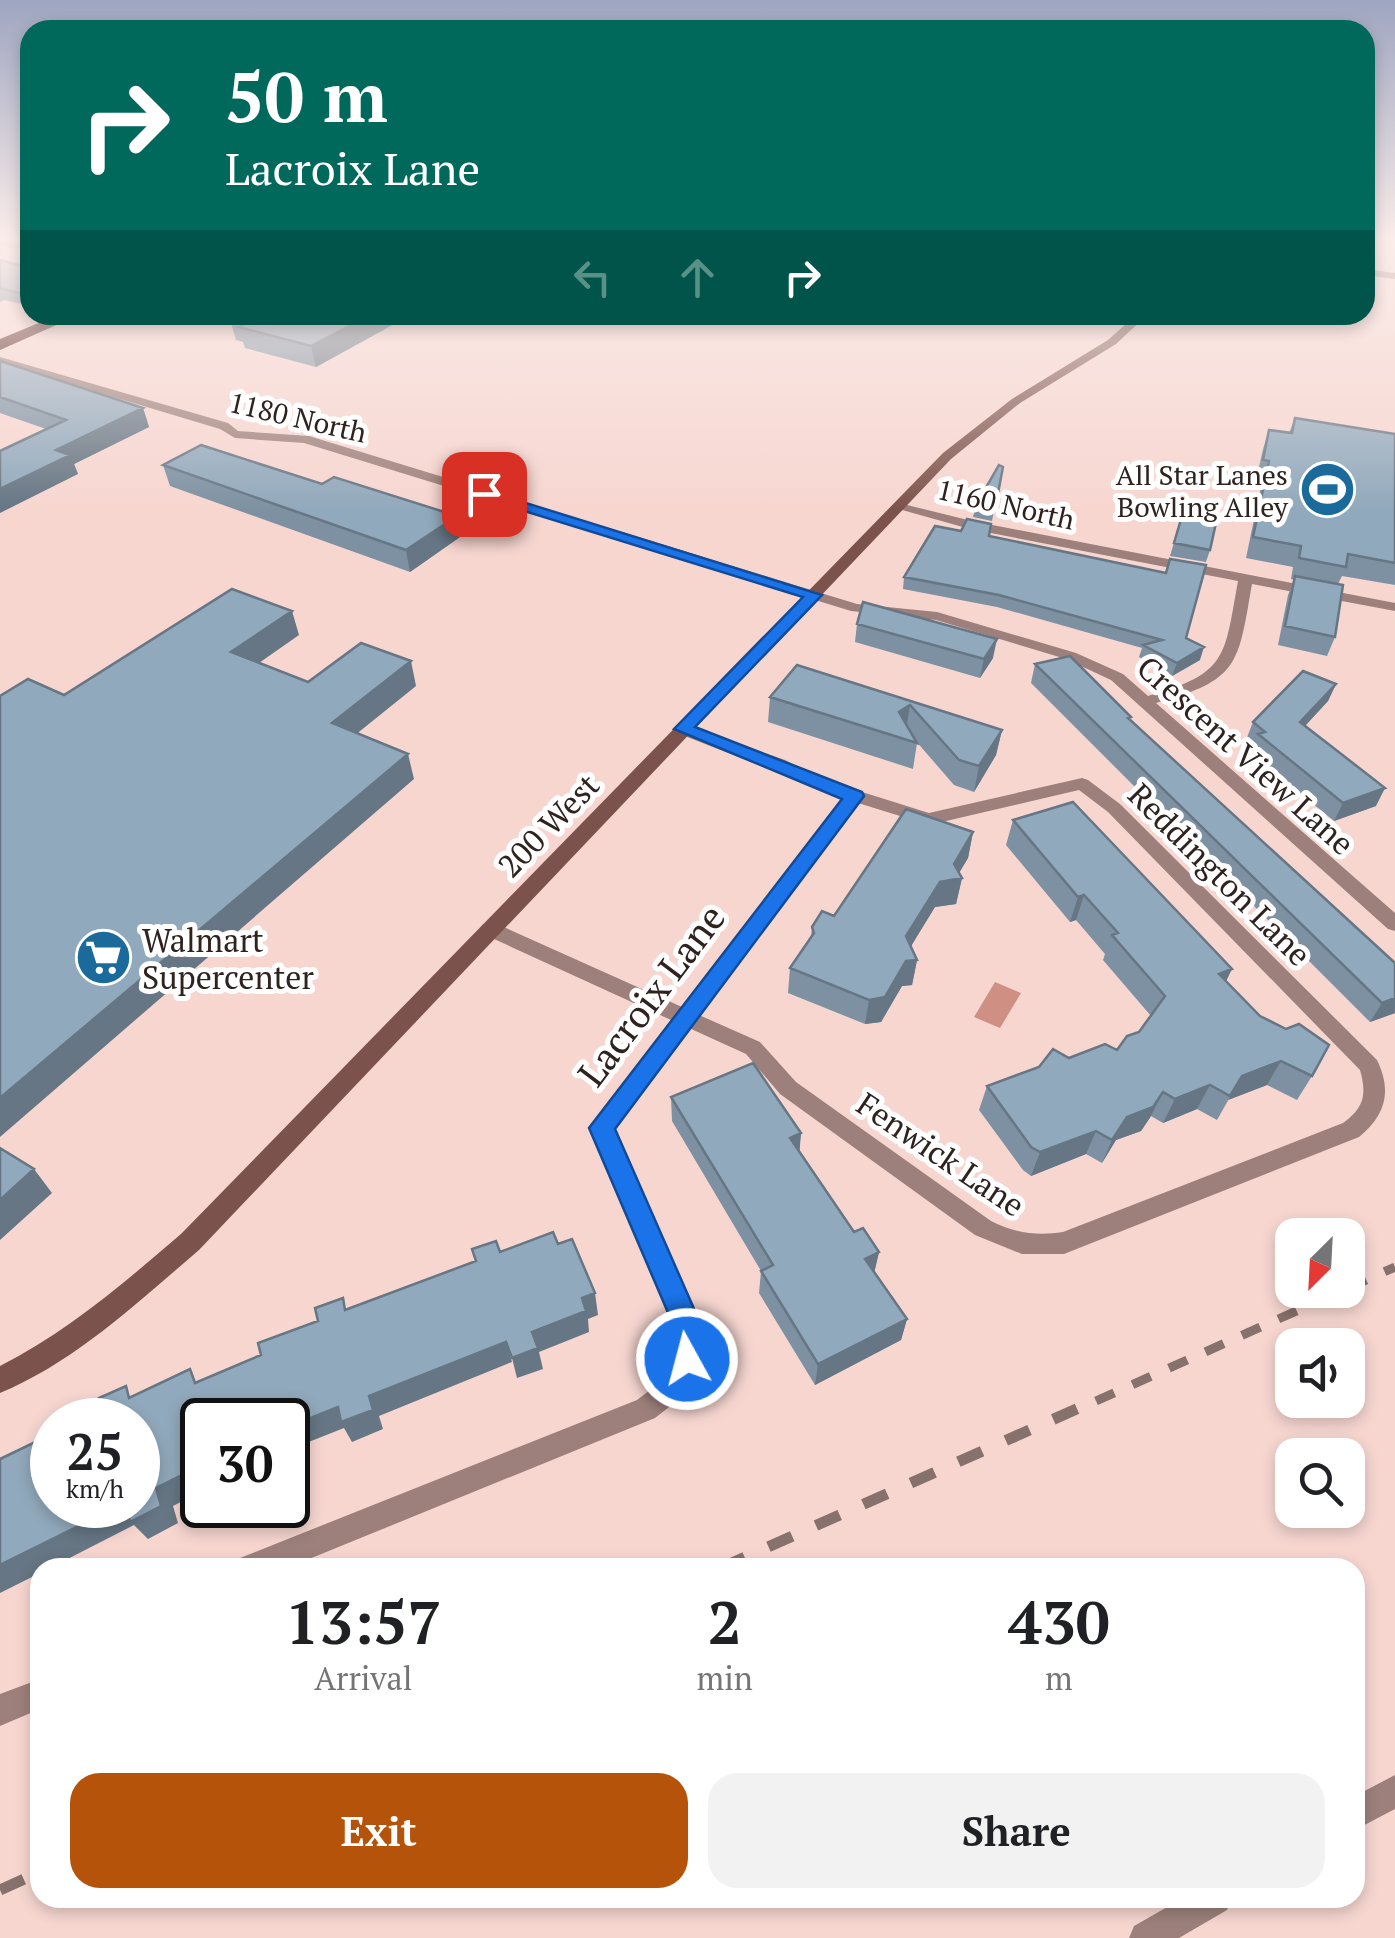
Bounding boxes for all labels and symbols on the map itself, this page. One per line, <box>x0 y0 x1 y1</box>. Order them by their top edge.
street label: 1180 North <box>226 383 370 451</box>
pin <box>442 452 527 537</box>
place label: All Star Lanes Bowling Alley <box>1116 456 1289 525</box>
sports icon: All Star Lanes Bowling Alley <box>1297 460 1357 520</box>
street label: 1160 North <box>934 470 1078 538</box>
street label: Crescent View Lane <box>1128 646 1364 864</box>
street label: 200 West <box>488 764 608 886</box>
street label: Reddington Lane <box>1120 774 1320 974</box>
street label: Lacroix Lane <box>566 894 736 1096</box>
place label: Walmart Supercenter <box>142 919 314 998</box>
supermarket icon: Walmart Supercenter <box>73 928 133 988</box>
street label: Fenwick Lane <box>849 1082 1033 1226</box>
north arrow <box>1275 1218 1365 1308</box>
position arrow <box>635 1307 739 1411</box>
speed limit sign: 30 <box>180 1398 310 1528</box>

